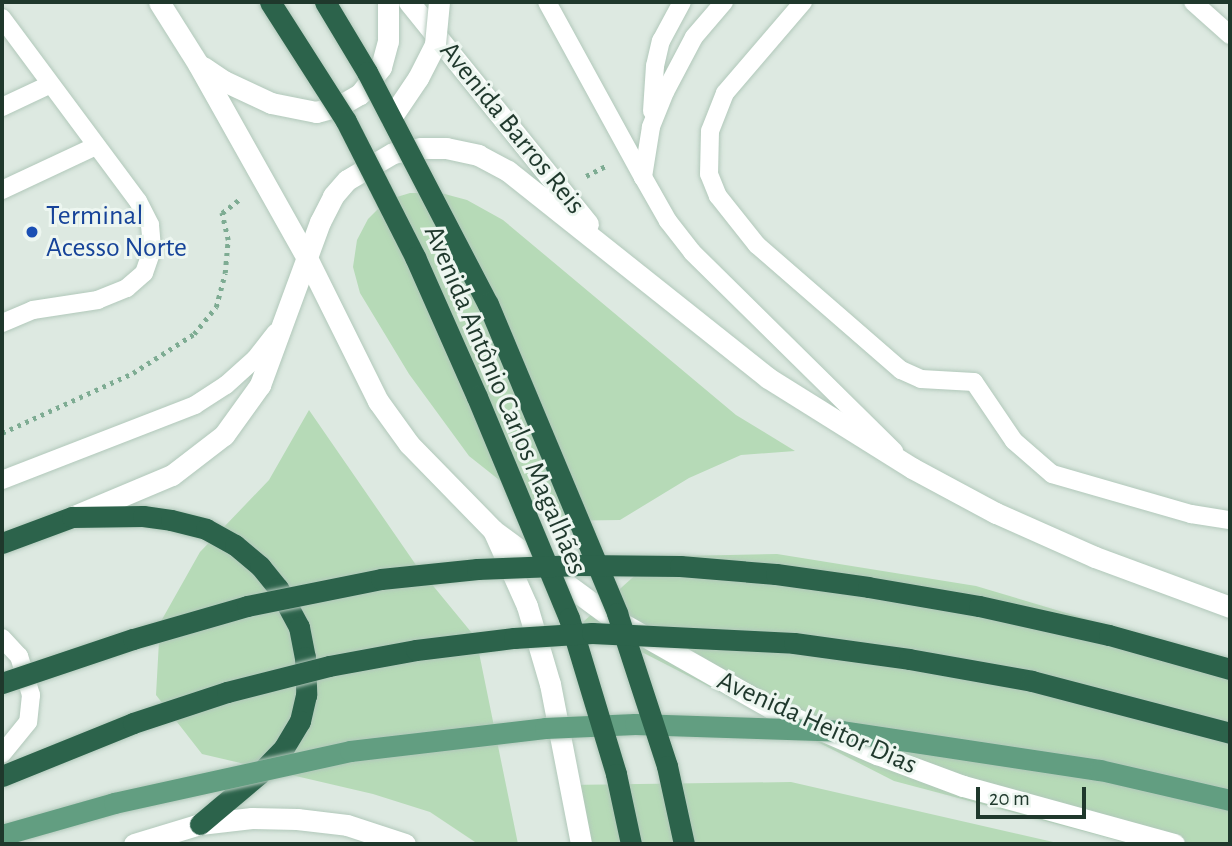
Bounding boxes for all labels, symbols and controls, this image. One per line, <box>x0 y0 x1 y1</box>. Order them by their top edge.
street label: Avenida Barros Reis <box>432 35 592 221</box>
place label: Terminal Acesso Norte <box>46 199 187 265</box>
street label: Avenida Antônio Carlos Magalhães <box>416 220 594 580</box>
marker: Terminal Acesso Norte <box>24 224 40 240</box>
street label: Avenida Heitor Dias <box>712 664 922 782</box>
scale bar <box>980 772 1090 816</box>
text: 20 m <box>989 788 1030 809</box>

